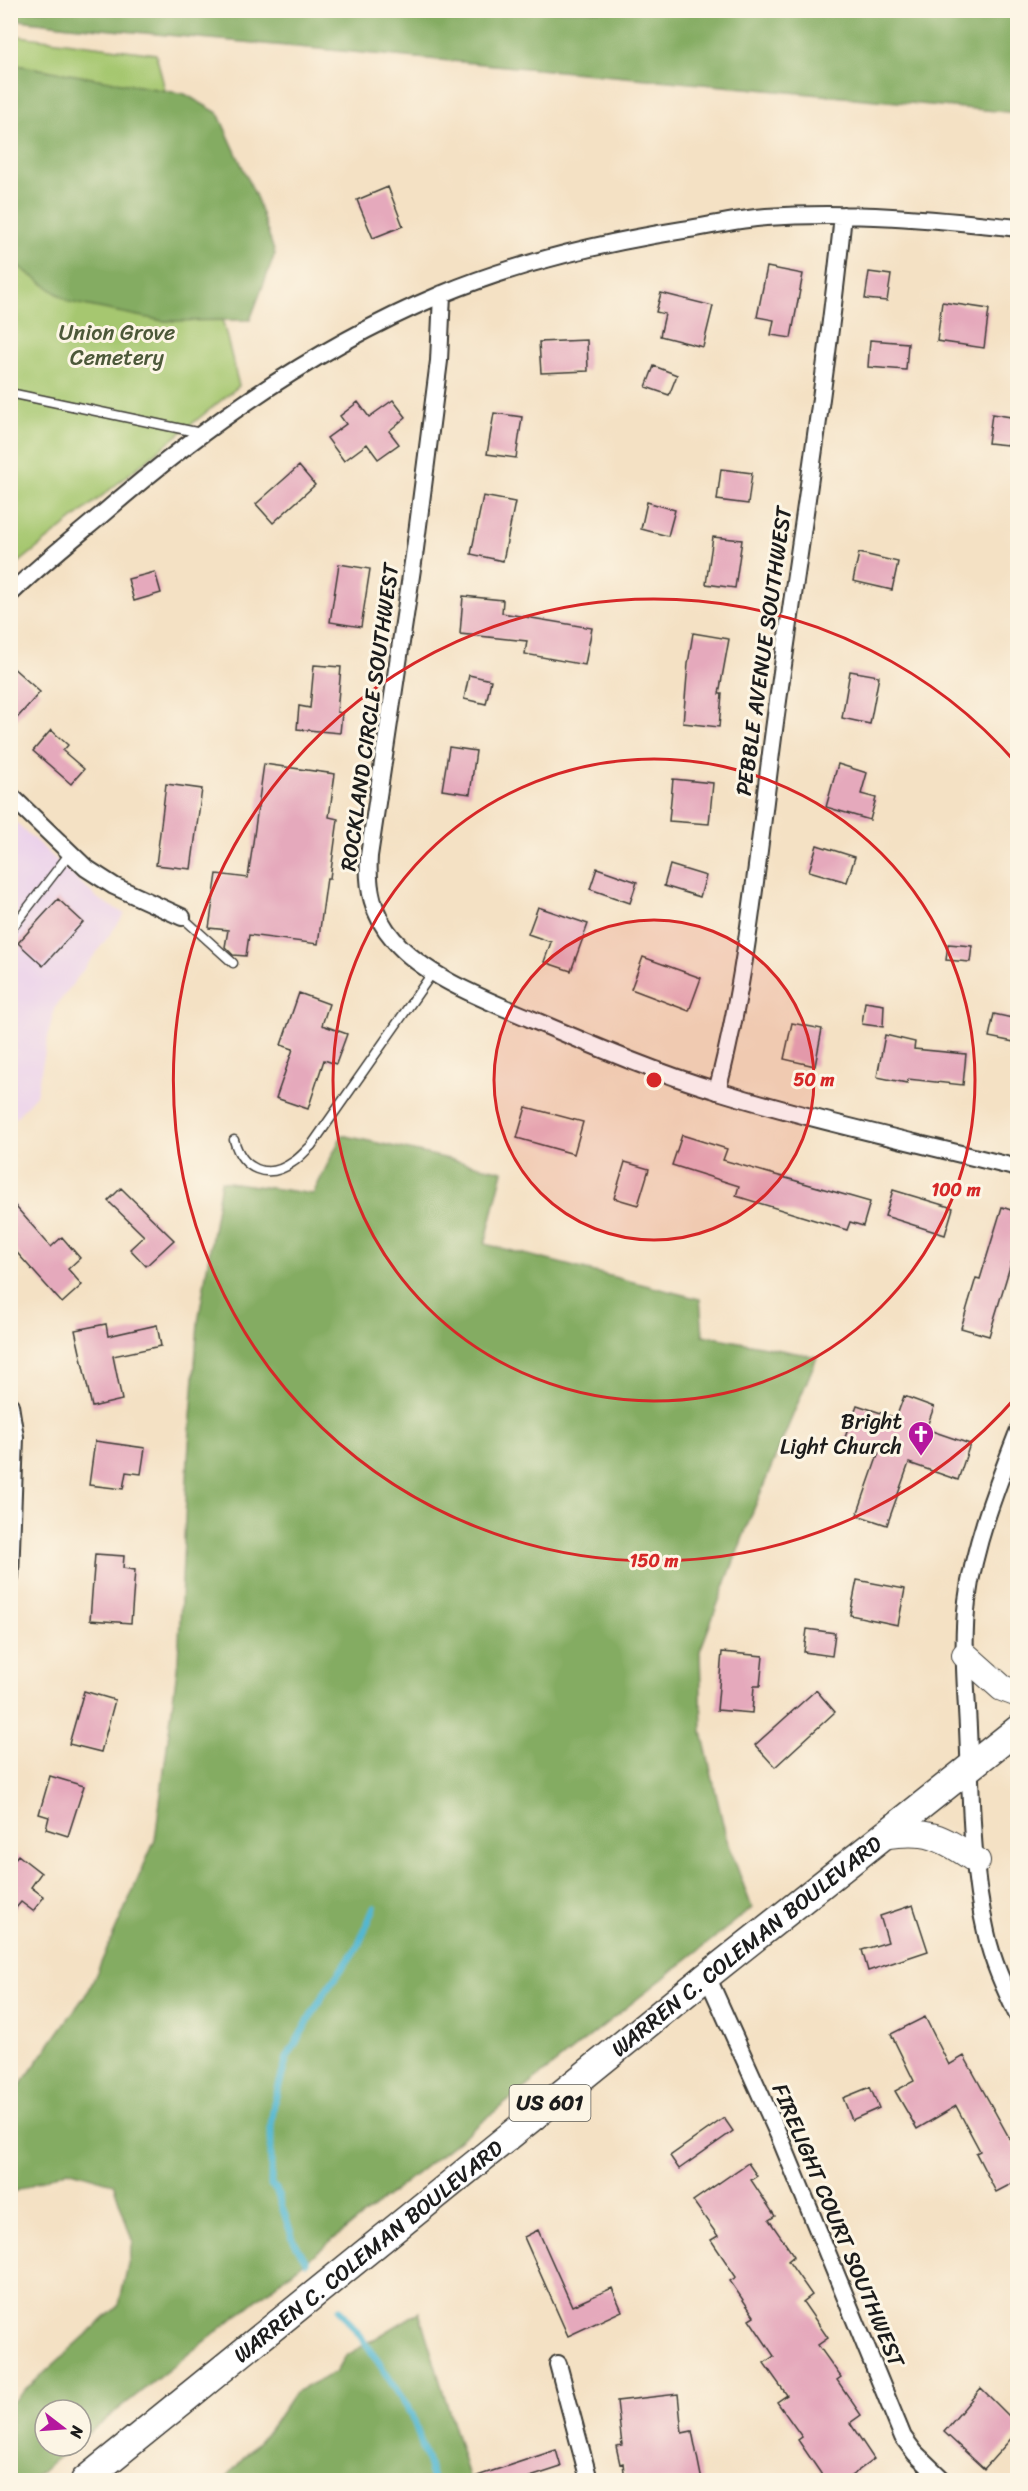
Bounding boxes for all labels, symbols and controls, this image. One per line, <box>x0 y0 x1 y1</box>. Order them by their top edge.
park label: Union Grove Cemetery <box>59 313 175 377</box>
street label: PEBBLE AVENUE SOUTHWEST <box>724 503 803 798</box>
street label: ROCKLAND CIRCLE SOUTHWEST <box>329 559 411 873</box>
text: 50 m <box>794 1064 835 1096</box>
centre of rings <box>644 1070 664 1090</box>
text: 100 m <box>932 1174 981 1206</box>
place label: Bright Light Church <box>780 1402 902 1466</box>
church icon: Bright Light Church <box>906 1419 936 1457</box>
text: 150 m <box>630 1545 678 1577</box>
street label: WARREN C. COLEMAN BOULEVARD <box>602 1825 891 2067</box>
street label: FIRELIGHT COURT SOUTHWEST <box>761 2077 917 2374</box>
road number: US 601 <box>510 2085 590 2121</box>
street label: WARREN C. COLEMAN BOULEVARD <box>224 2130 512 2373</box>
north arrow <box>33 2398 93 2458</box>
text: N <box>61 2422 93 2443</box>

